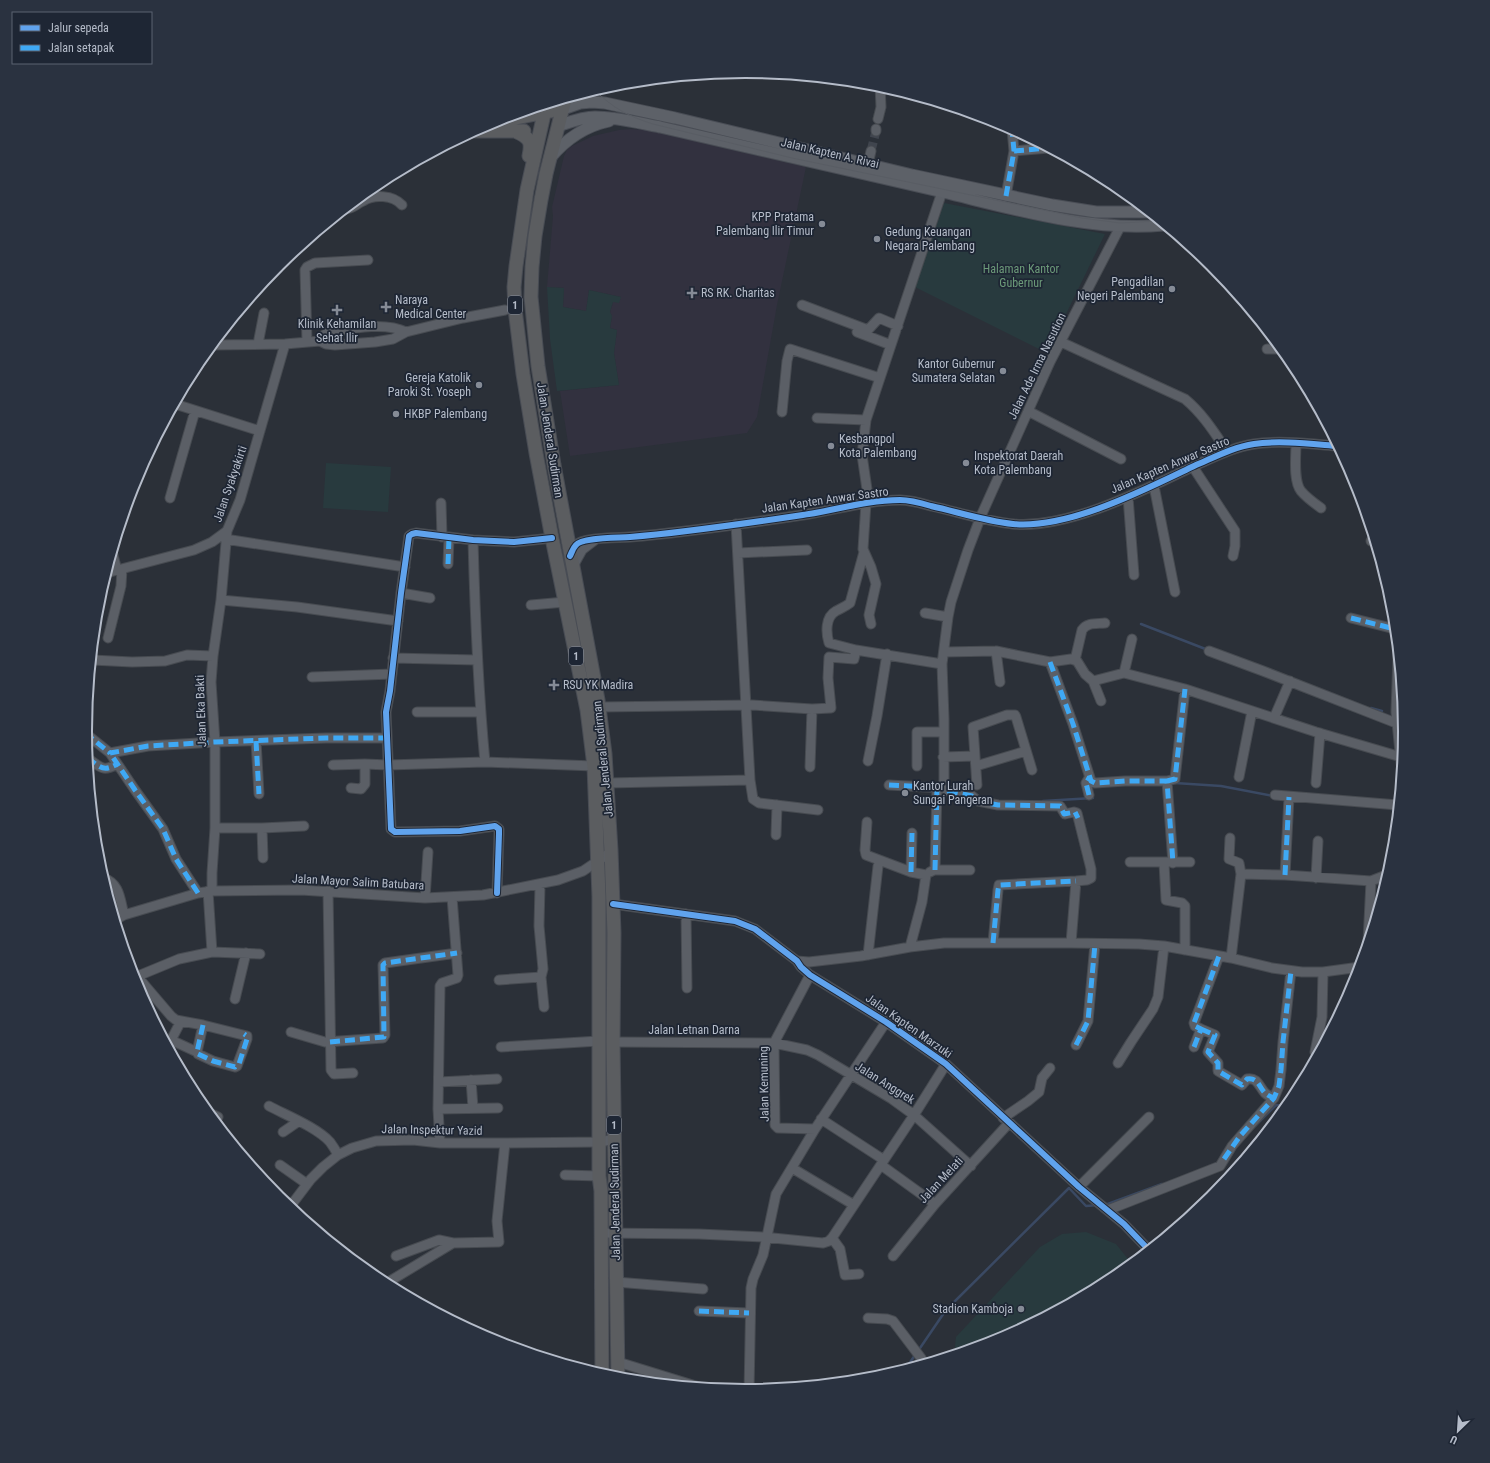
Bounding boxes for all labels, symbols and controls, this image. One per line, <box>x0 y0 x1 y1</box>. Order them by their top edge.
legend <box>12 12 152 64</box>
text: Jalur sepeda <box>48 21 109 35</box>
text: Jalan setapak <box>48 41 115 55</box>
street label: Jalan Kapten A. Rivai <box>780 135 880 171</box>
place label: KPP Pratama Palembang Ilir Timur <box>716 210 814 238</box>
marker: KPP Pratama Palembang Ilir Timur <box>817 219 827 229</box>
place label: Gedung Keuangan Negara Palembang <box>885 225 975 253</box>
marker: Gedung Keuangan Negara Palembang <box>872 234 882 244</box>
park label: Halaman Kantor Gubernur <box>983 262 1059 290</box>
place label: Pengadilan Negeri Palembang <box>1077 275 1164 303</box>
marker: Pengadilan Negeri Palembang <box>1167 284 1177 294</box>
place label: RS RK. Charitas <box>701 286 775 300</box>
marker: RS RK. Charitas <box>686 287 698 299</box>
place label: Naraya Medical Center <box>395 293 467 321</box>
road number: 1 <box>508 296 522 314</box>
marker: Naraya Medical Center <box>380 301 392 313</box>
marker: Klinik Kehamilan Sehat Ilir <box>331 304 343 316</box>
street label: Jalan Ade Irma Nasution <box>1005 310 1069 422</box>
place label: Klinik Kehamilan Sehat Ilir <box>298 317 376 345</box>
place label: Kantor Gubernur Sumatera Selatan <box>912 357 995 385</box>
marker: Kantor Gubernur Sumatera Selatan <box>998 366 1008 376</box>
place label: Gereja Katolik Paroki St. Yoseph <box>388 371 472 399</box>
marker: Gereja Katolik Paroki St. Yoseph <box>474 380 484 390</box>
street label: Jalan Jenderal Sudirman <box>534 381 566 499</box>
place label: HKBP Palembang <box>404 407 487 421</box>
marker: HKBP Palembang <box>391 409 401 419</box>
place label: Kesbangpol Kota Palembang <box>839 432 917 460</box>
street label: Jalan Kapten Anwar Sastro <box>1108 434 1232 496</box>
marker: Kesbangpol Kota Palembang <box>826 441 836 451</box>
street label: Jalan Syakyakirti <box>210 444 250 524</box>
place label: Inspektorat Daerah Kota Palembang <box>974 449 1064 477</box>
marker: Inspektorat Daerah Kota Palembang <box>961 458 971 468</box>
street label: Jalan Kapten Anwar Sastro <box>761 484 889 516</box>
road number: 1 <box>569 647 583 665</box>
street label: Jalan Eka Bakti <box>193 675 209 747</box>
place label: RSU YK Madira <box>563 678 634 692</box>
marker: RSU YK Madira <box>548 679 560 691</box>
street label: Jalan Jenderal Sudirman <box>590 700 616 818</box>
place label: Kantor Lurah Sungai Pangeran <box>913 779 993 807</box>
marker: Kantor Lurah Sungai Pangeran <box>900 788 910 798</box>
street label: Jalan Mayor Salim Batubara <box>291 872 425 892</box>
street label: Jalan Kapten Marzuki <box>863 991 955 1061</box>
street label: Jalan Letnan Darna <box>648 1023 740 1037</box>
street label: Jalan Kemuning <box>756 1046 772 1122</box>
street label: Jalan Anggrek <box>853 1059 918 1107</box>
road number: 1 <box>607 1116 621 1134</box>
street label: Jalan Inspektur Yazid <box>381 1122 483 1138</box>
street label: Jalan Jenderal Sudirman <box>607 1143 623 1261</box>
street label: Jalan Melati <box>916 1154 966 1206</box>
place label: Stadion Kamboja <box>932 1302 1013 1316</box>
marker: Stadion Kamboja <box>1016 1304 1026 1314</box>
north arrow <box>1438 1411 1478 1451</box>
text: U <box>1448 1432 1460 1447</box>

